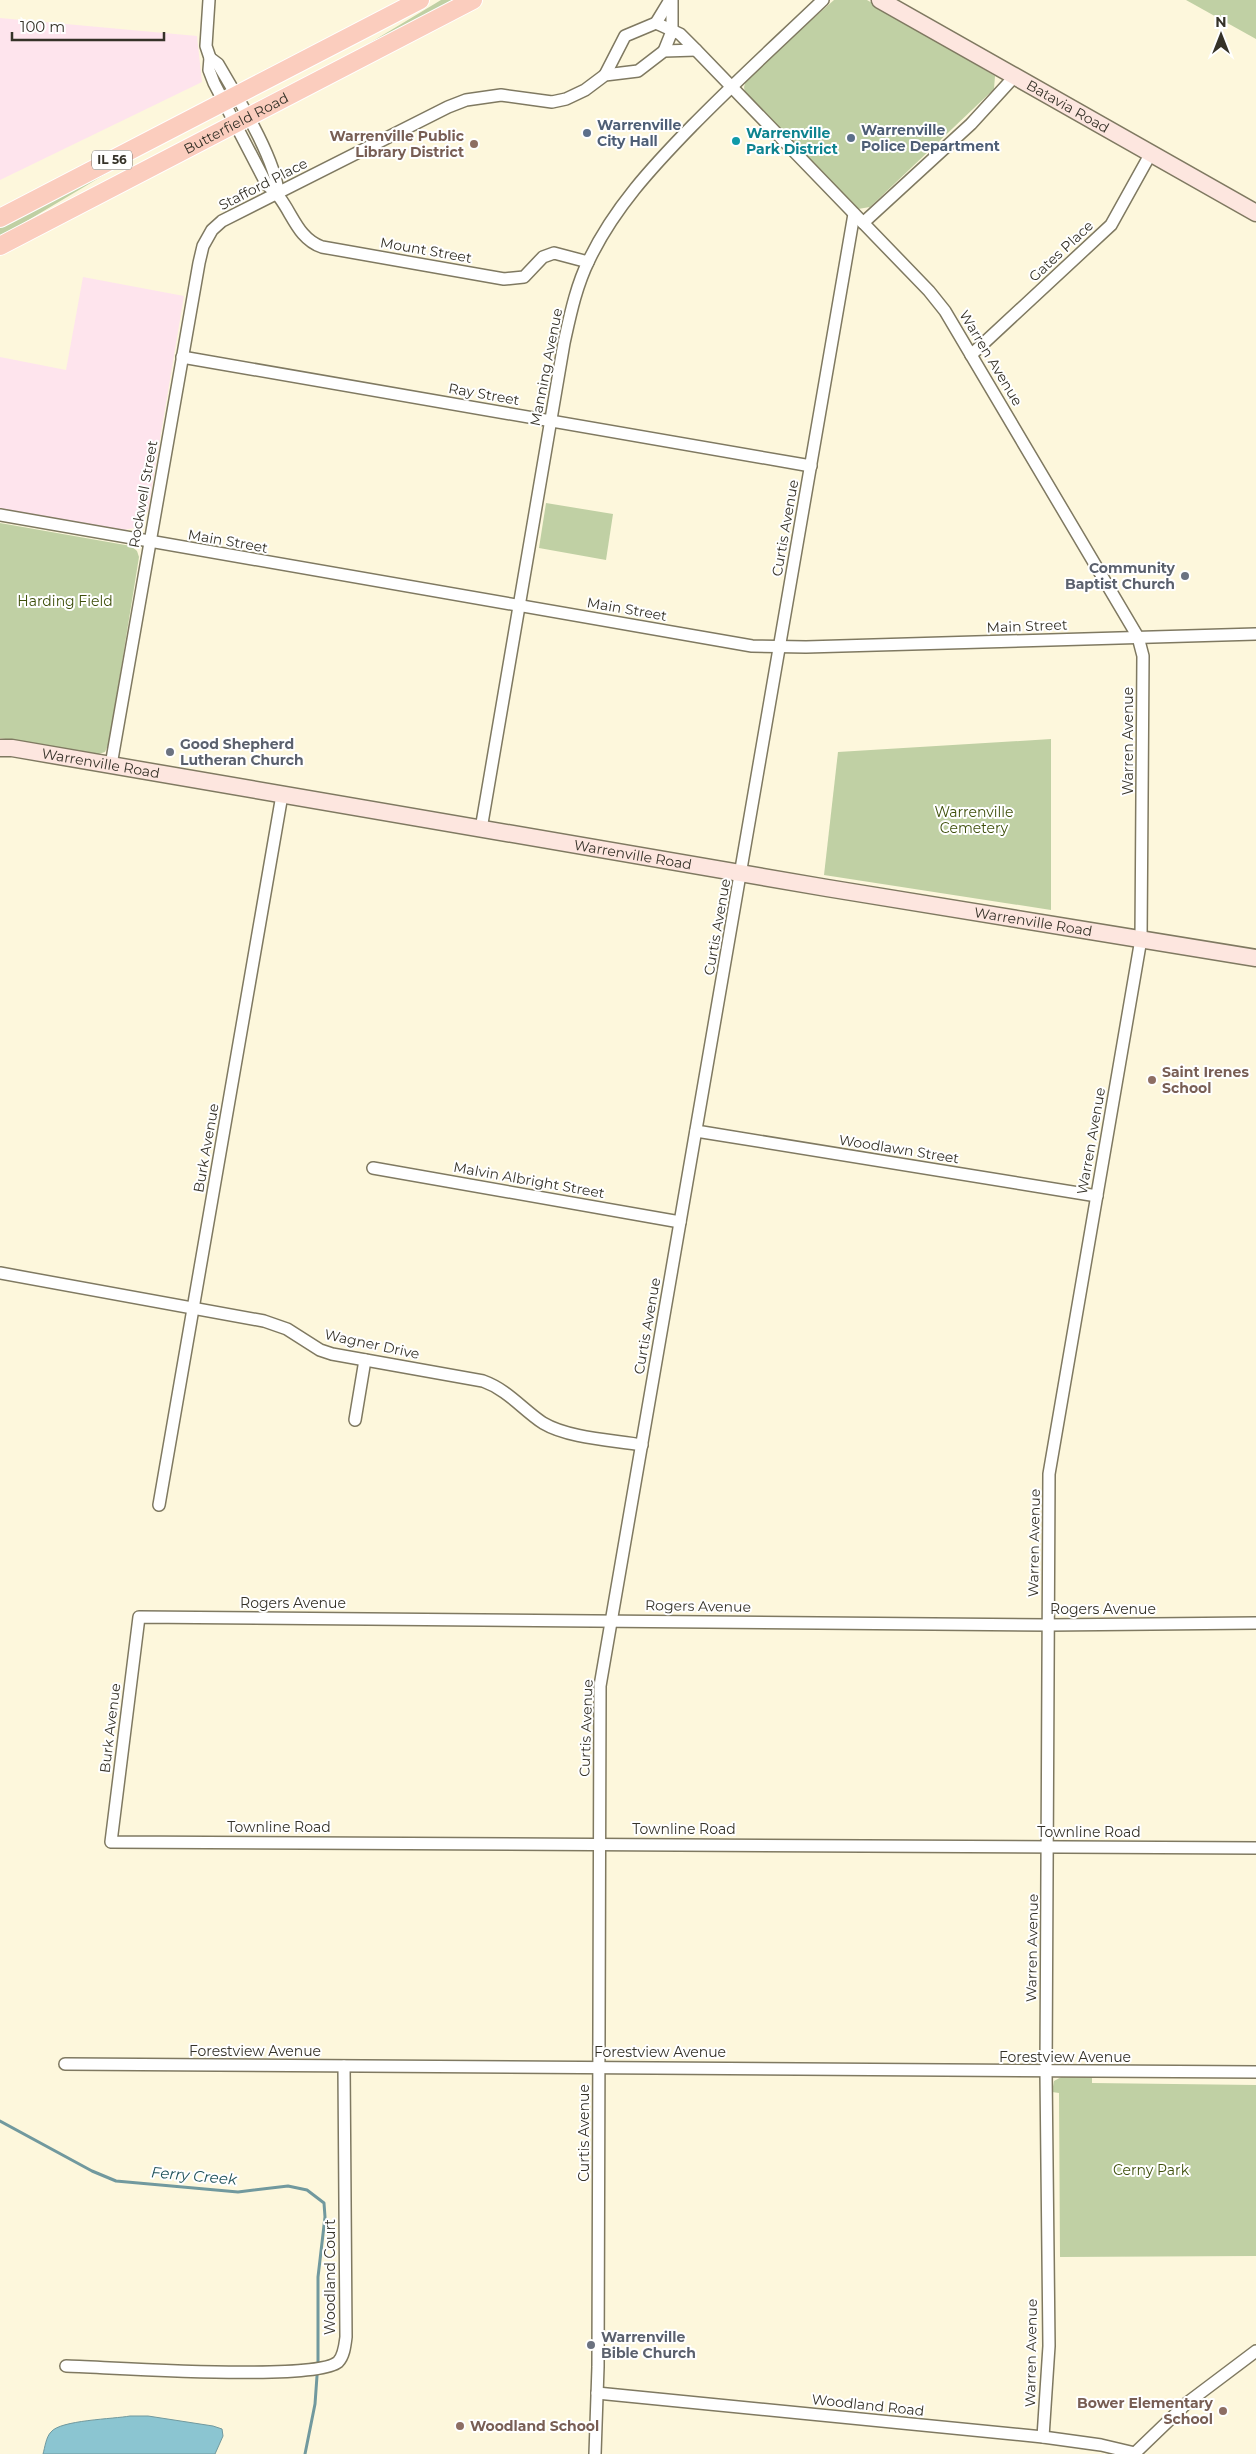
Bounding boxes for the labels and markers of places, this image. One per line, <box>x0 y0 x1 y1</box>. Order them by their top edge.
place label: Warrenville City Hall <box>597 116 681 150</box>
place label: Warrenville Police Department <box>861 121 1000 155</box>
place label: Warrenville Park District <box>746 124 838 158</box>
place label: Warrenville Public Library District <box>330 127 465 161</box>
marker: Warrenville City Hall <box>581 127 593 139</box>
marker: Warrenville Police Department <box>845 132 857 144</box>
marker: Warrenville Park District <box>730 135 742 147</box>
marker: Warrenville Public Library District <box>468 138 480 150</box>
place label: Community Baptist Church <box>1065 559 1176 593</box>
marker: Community Baptist Church <box>1179 570 1191 582</box>
place label: Good Shepherd Lutheran Church <box>180 735 304 769</box>
marker: Good Shepherd Lutheran Church <box>164 746 176 758</box>
place label: Saint Irenes School <box>1162 1063 1249 1097</box>
marker: Saint Irenes School <box>1146 1074 1158 1086</box>
place label: Warrenville Bible Church <box>601 2328 696 2362</box>
marker: Warrenville Bible Church <box>585 2339 597 2351</box>
place label: Bower Elementary School <box>1077 2394 1214 2428</box>
marker: Bower Elementary School <box>1217 2405 1229 2417</box>
place label: Woodland School <box>470 2417 599 2435</box>
marker: Woodland School <box>454 2420 466 2432</box>

